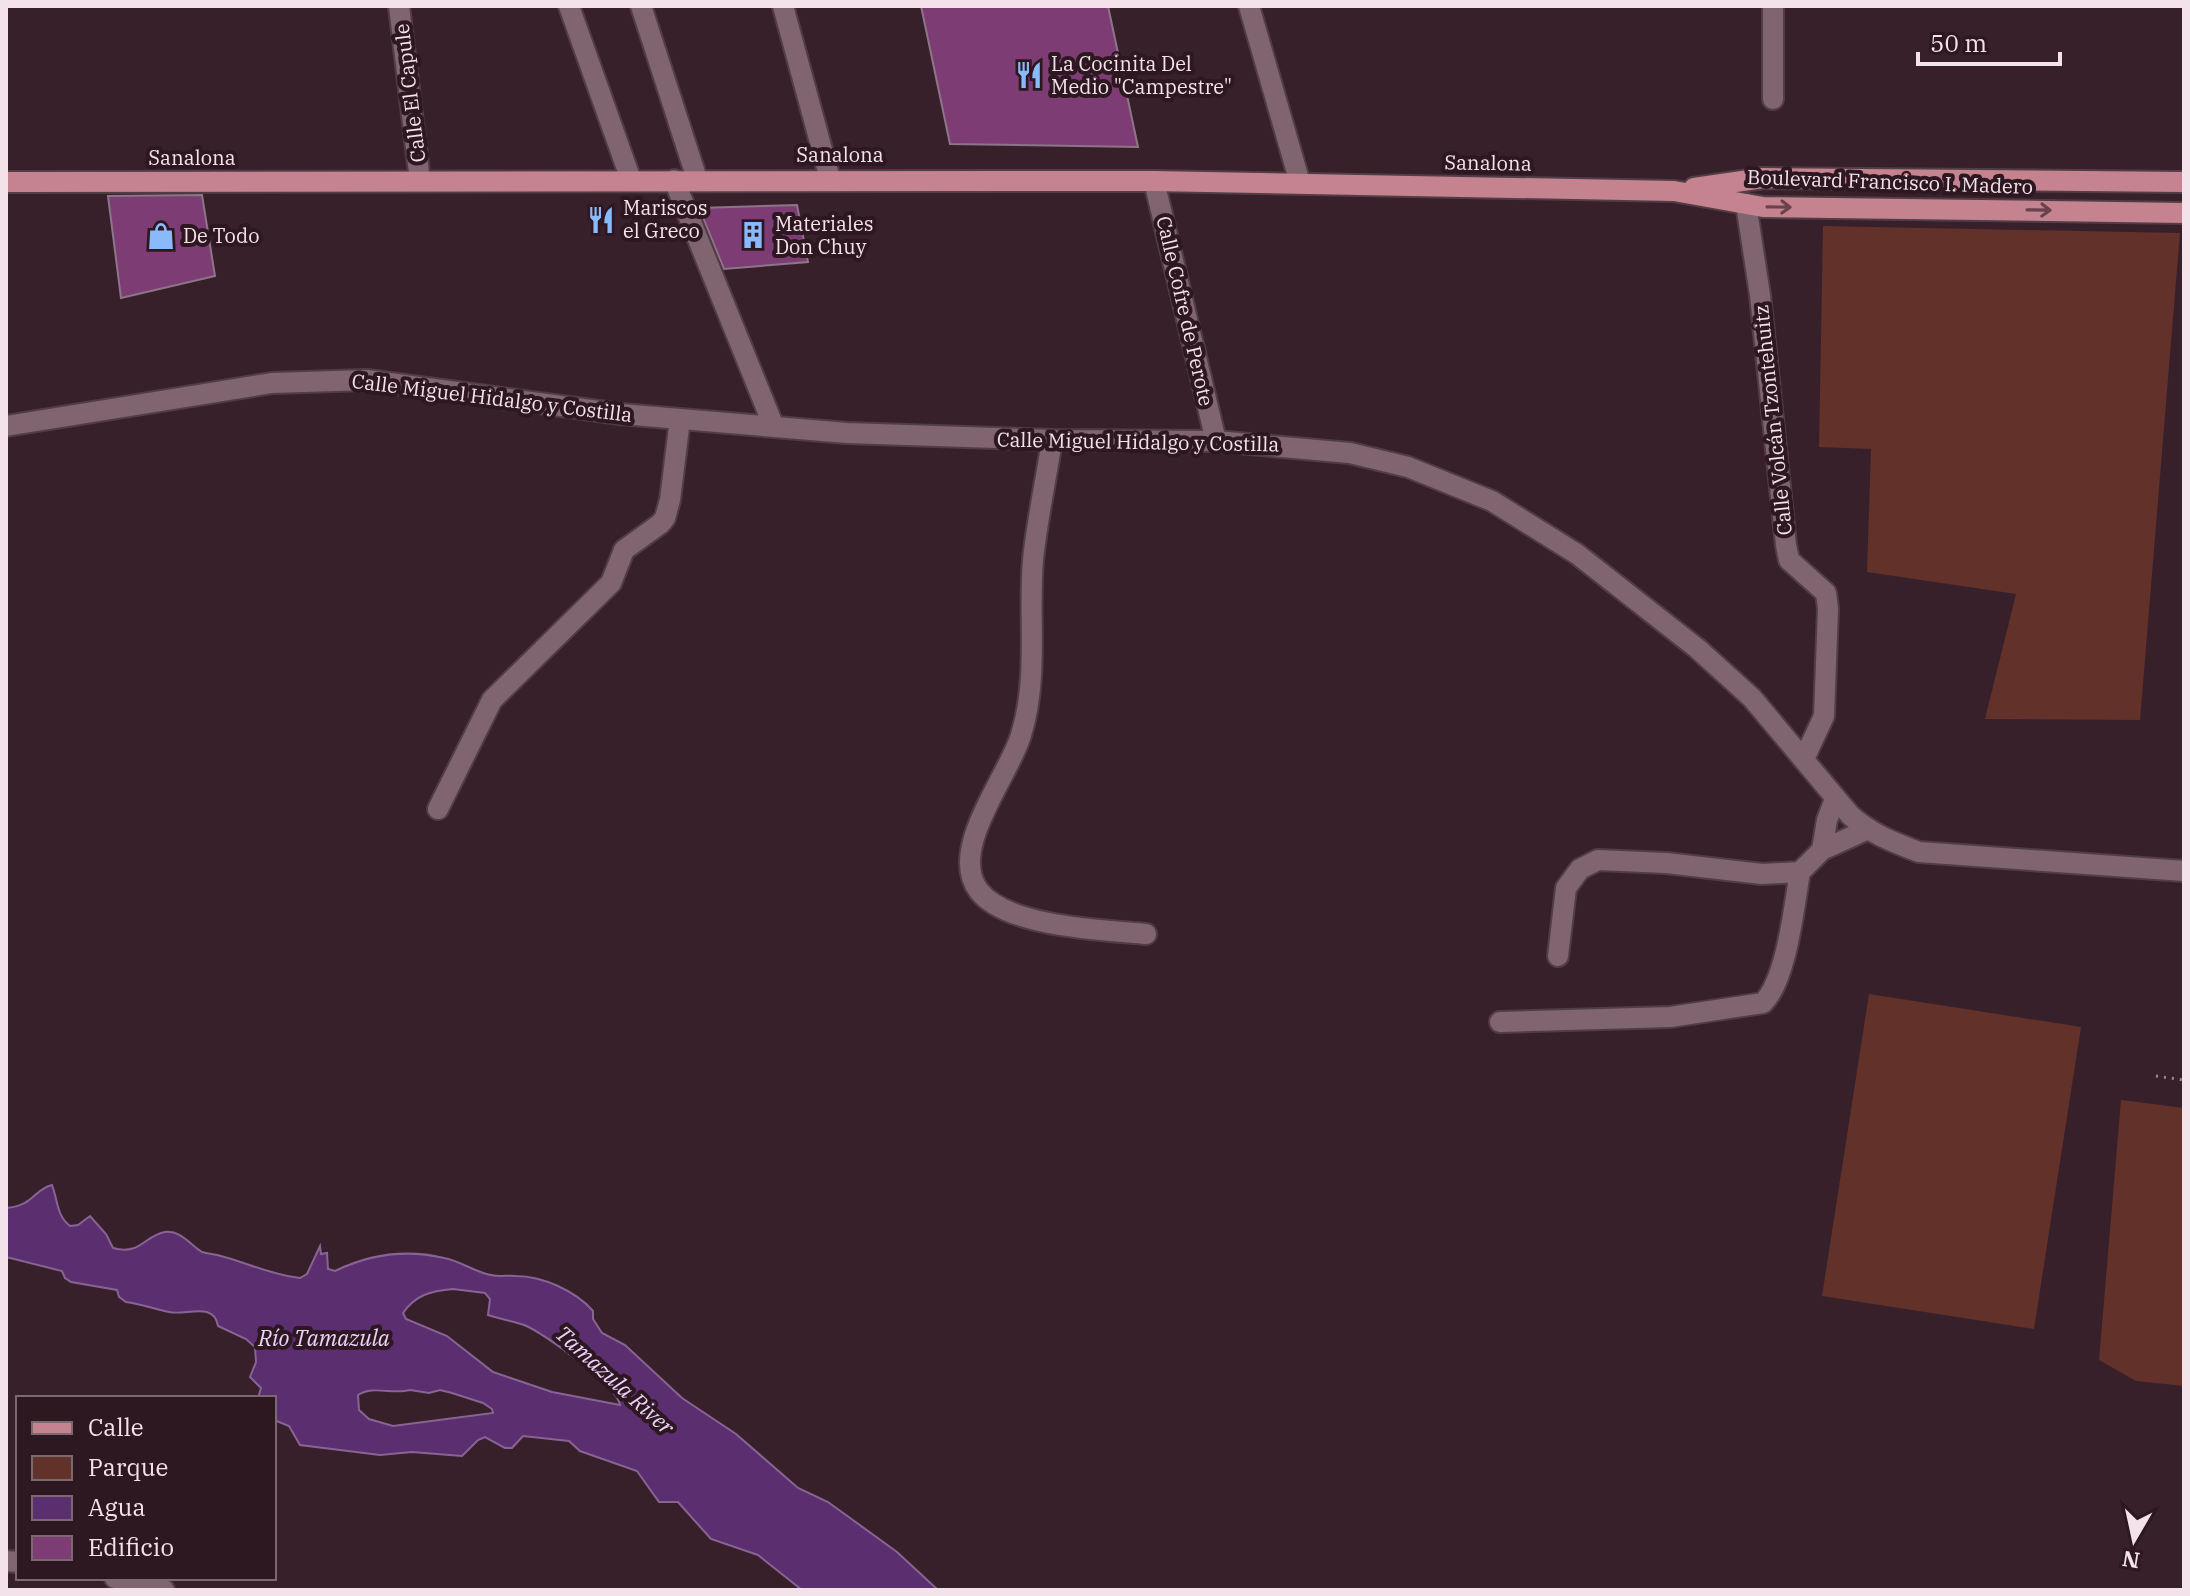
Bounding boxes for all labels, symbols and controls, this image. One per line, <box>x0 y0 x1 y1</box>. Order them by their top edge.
scale bar <box>1918 16 2060 66</box>
street label: Calle El Capule <box>388 22 431 164</box>
text: 50 m <box>1930 27 1987 59</box>
place label: La Cocinita Del Medio "Campestre" <box>1051 50 1232 100</box>
restaurant icon: La Cocinita Del Medio "Campestre" <box>1014 60 1044 90</box>
street label: Sanalona <box>796 141 884 168</box>
street label: Sanalona <box>148 144 236 171</box>
street label: Sanalona <box>1444 148 1532 177</box>
street label: Boulevard Francisco I. Madero <box>1747 163 2033 200</box>
place label: Mariscos el Greco <box>623 194 707 244</box>
one-way arrow <box>1765 199 1792 215</box>
one-way arrow <box>2025 203 2052 218</box>
restaurant icon: Mariscos el Greco <box>586 205 616 235</box>
place label: Materiales Don Chuy <box>775 210 874 260</box>
street label: Calle Cofre de Perote <box>1150 213 1220 409</box>
building icon: Materiales Don Chuy <box>738 220 768 250</box>
shop icon: De Todo <box>146 221 176 251</box>
place label: De Todo <box>183 222 260 249</box>
street label: Calle Volcán Tzontehuitz <box>1747 303 1798 537</box>
street label: Calle Miguel Hidalgo y Costilla <box>350 367 634 428</box>
street label: Calle Miguel Hidalgo y Costilla <box>997 426 1280 457</box>
water label: Tamazula River <box>550 1319 682 1442</box>
water label: Río Tamazula <box>257 1323 390 1352</box>
legend <box>16 1396 276 1580</box>
text: Calle <box>88 1411 144 1443</box>
text: Parque <box>88 1451 168 1483</box>
text: Agua <box>88 1491 145 1523</box>
north arrow <box>2094 1500 2174 1580</box>
text: Edificio <box>88 1531 174 1563</box>
text: N <box>2120 1545 2142 1576</box>

